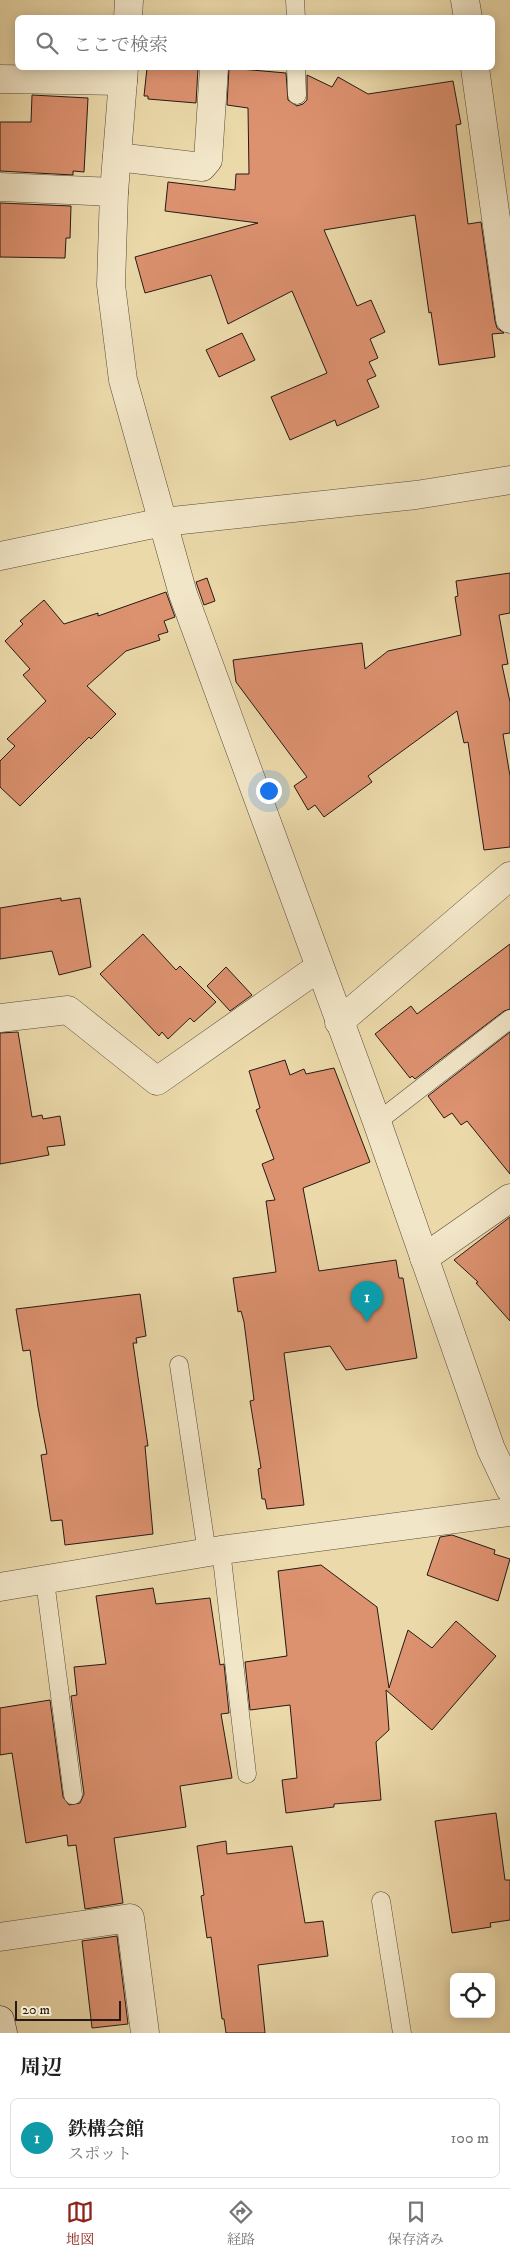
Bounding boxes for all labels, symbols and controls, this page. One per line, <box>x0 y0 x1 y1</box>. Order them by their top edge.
search box <box>15 15 495 70</box>
icon: search <box>33 29 61 57</box>
text: ここで検索 <box>73 34 168 57</box>
your location <box>256 778 282 804</box>
pin: 1 <box>351 1281 383 1322</box>
map controls <box>450 1973 495 2018</box>
button: locate <box>450 1973 495 2018</box>
scale bar <box>15 1998 121 2021</box>
text: 20 m <box>22 2001 50 2019</box>
text: 周辺 <box>20 2055 62 2081</box>
text: 鉄構会館 <box>68 2118 144 2141</box>
text: 1 <box>34 2128 40 2148</box>
text: 100 m <box>451 2128 489 2148</box>
text: スポット <box>68 2144 132 2164</box>
tab: 地図 <box>66 2198 94 2249</box>
tab: 経路 <box>227 2198 255 2249</box>
tab: 保存済み <box>388 2198 444 2249</box>

